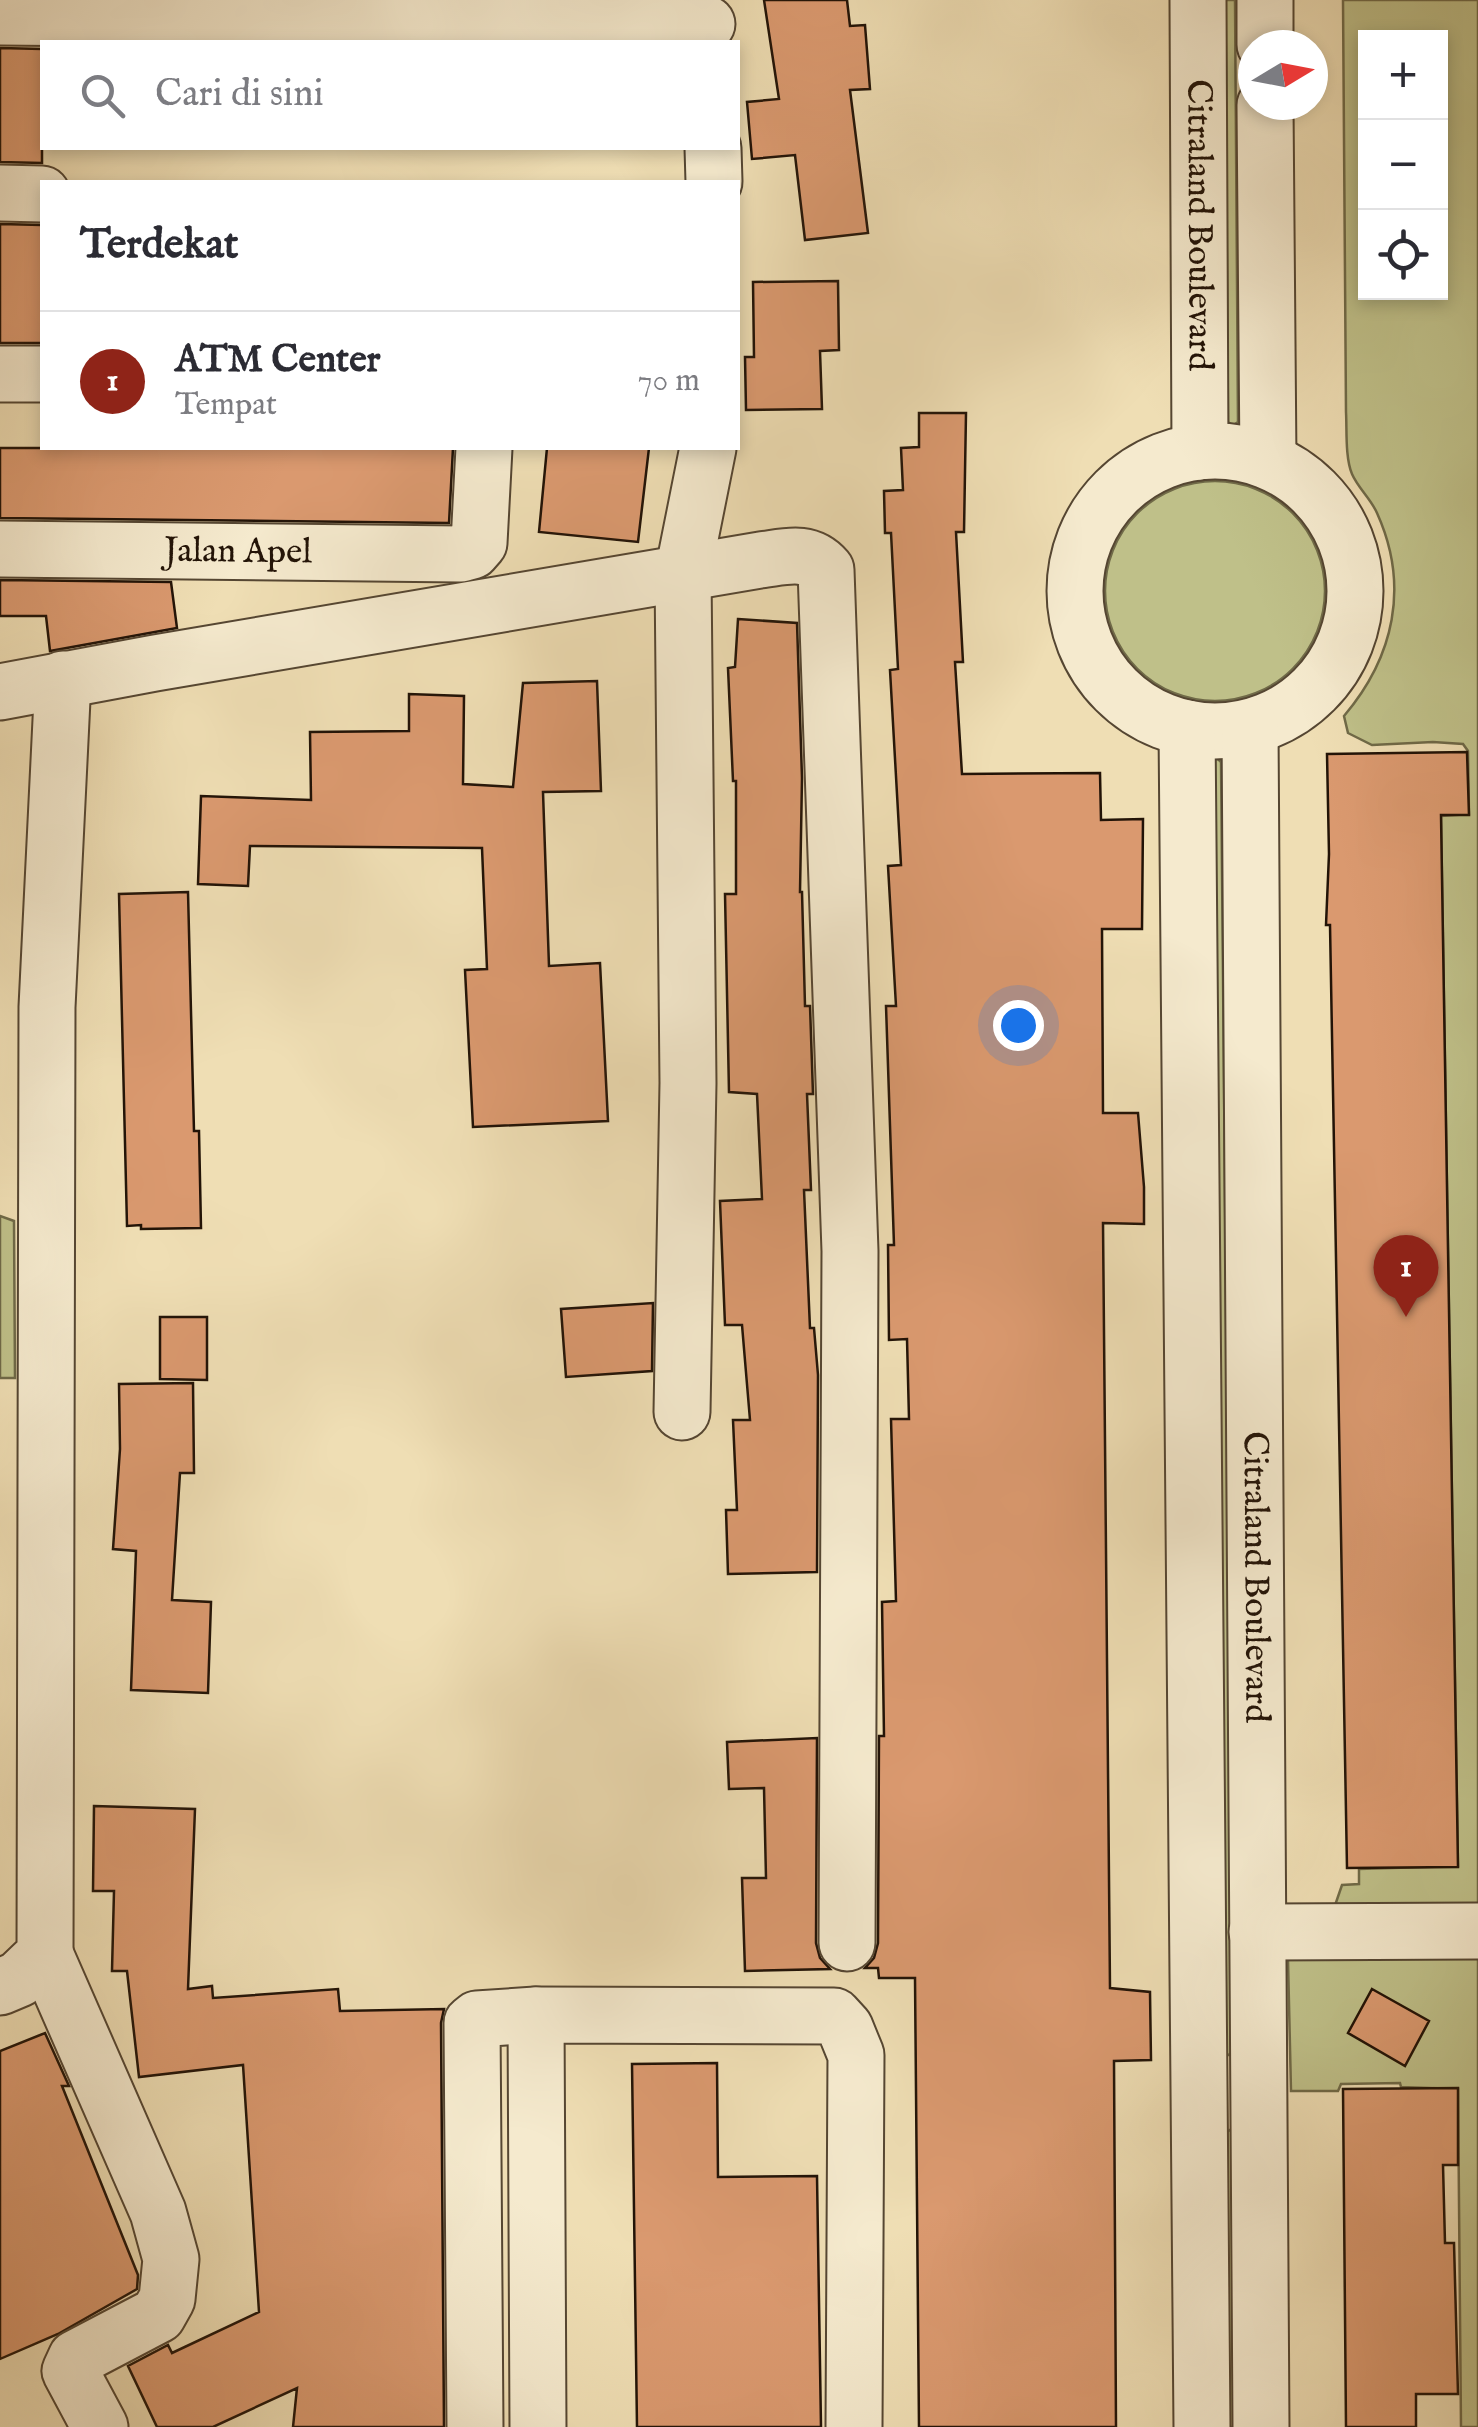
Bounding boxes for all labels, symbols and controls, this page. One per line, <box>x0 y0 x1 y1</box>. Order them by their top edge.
north arrow <box>1238 30 1328 120</box>
map controls <box>1358 30 1448 300</box>
button: + <box>1358 30 1448 120</box>
search box <box>40 40 740 150</box>
icon: search <box>75 68 130 123</box>
text: Cari di sini <box>155 71 324 119</box>
street label: Citraland Boulevard <box>1176 79 1222 371</box>
button: − <box>1358 120 1448 210</box>
button: locate <box>1358 210 1448 300</box>
text: Terdekat <box>80 219 238 272</box>
text: ATM Center <box>175 337 381 385</box>
text: 1 <box>107 361 118 402</box>
text: 70 m <box>638 361 700 402</box>
text: Tempat <box>175 385 277 426</box>
street label: Jalan Apel <box>160 528 313 575</box>
your location <box>993 1000 1044 1051</box>
pin: 1 <box>1374 1234 1438 1317</box>
street label: Citraland Boulevard <box>1232 1431 1279 1723</box>

